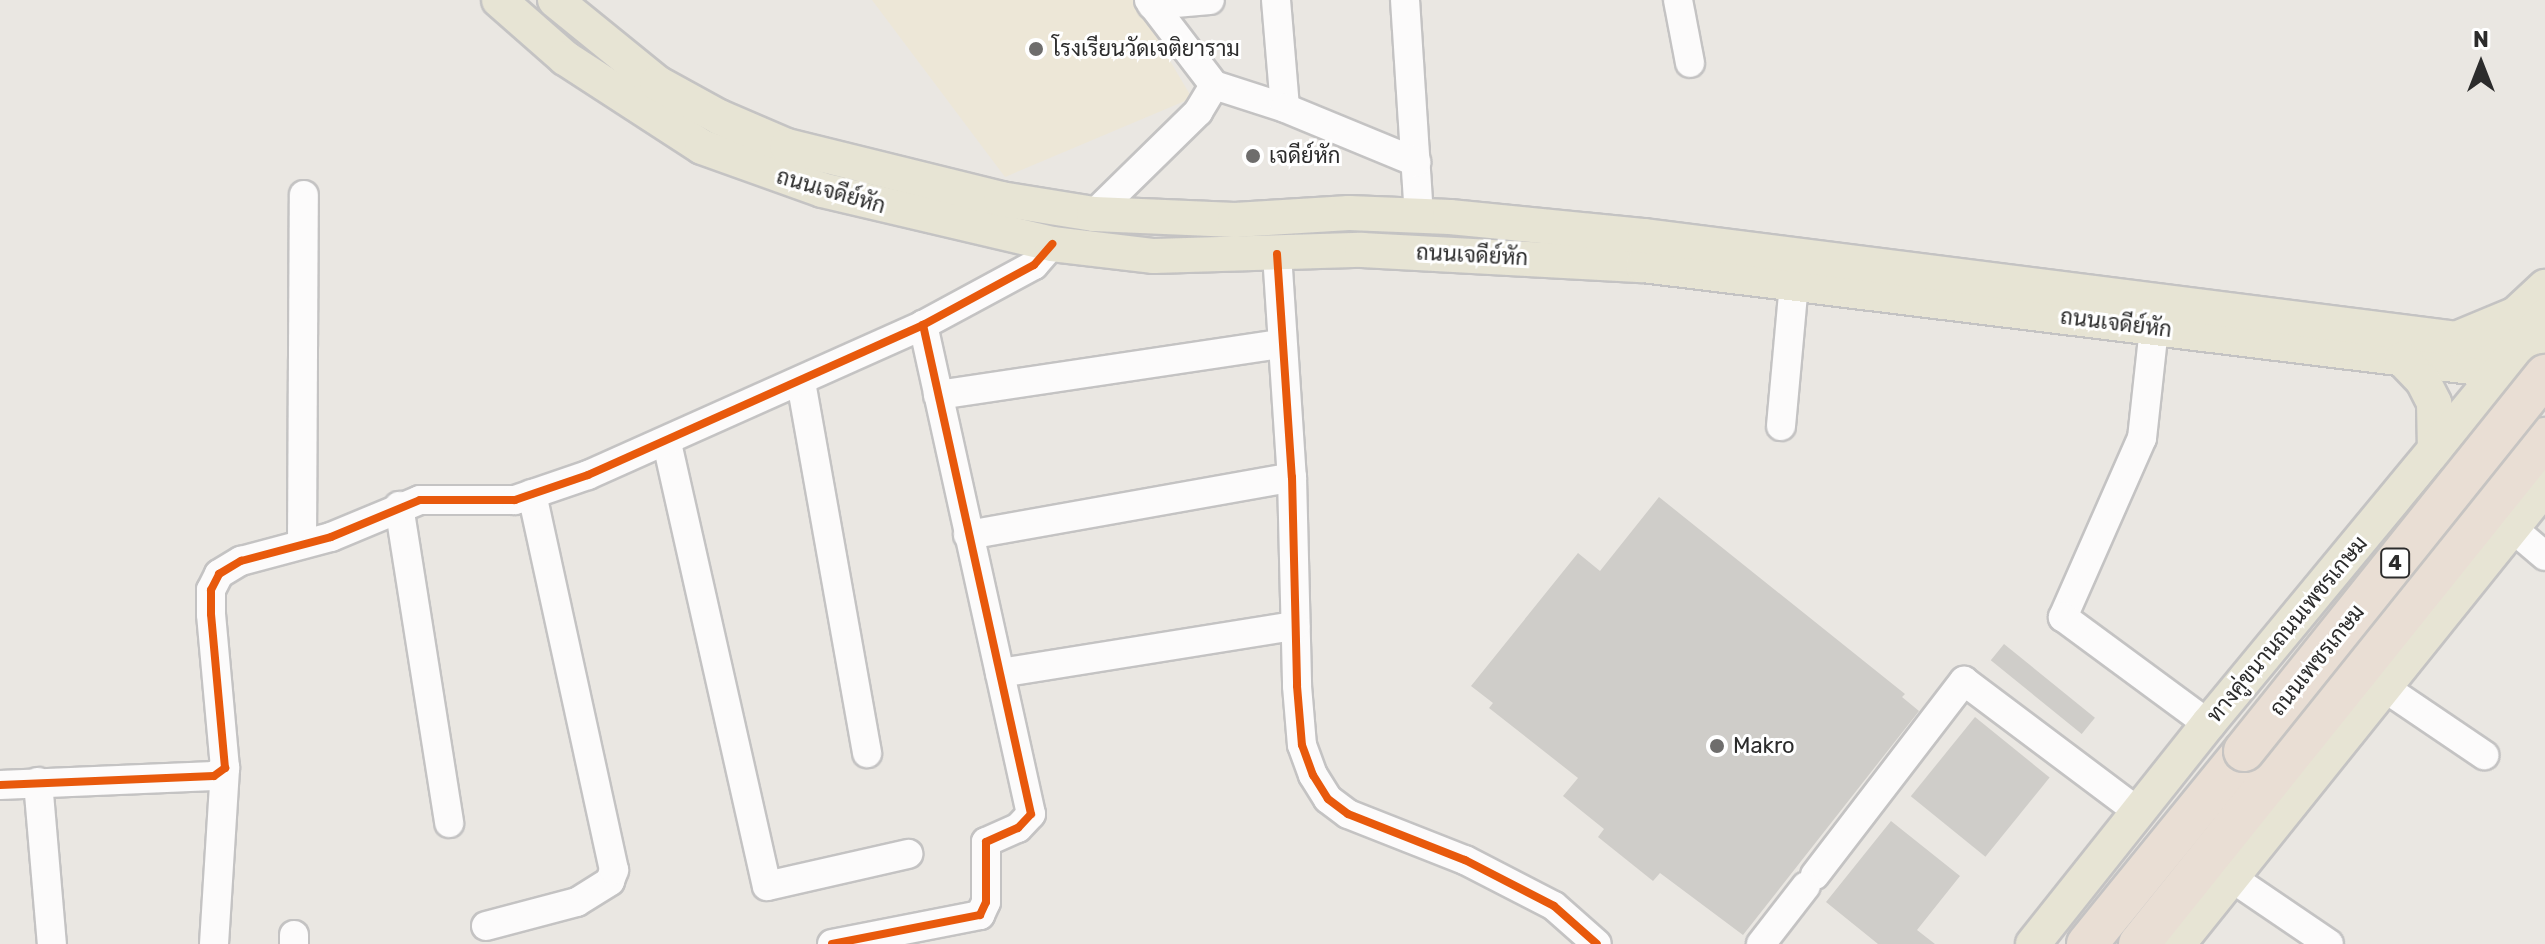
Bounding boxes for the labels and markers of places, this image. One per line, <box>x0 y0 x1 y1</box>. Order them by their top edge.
place label: โรงเรียนวัดเจติยาราม <box>1052 36 1240 62</box>
marker: โรงเรียนวัดเจติยาราม <box>1027 40 1045 58</box>
place label: เจดีย์หัก <box>1269 143 1340 169</box>
marker: เจดีย์หัก <box>1244 147 1262 165</box>
place label: Makro <box>1733 733 1795 759</box>
marker: Makro <box>1708 737 1726 755</box>

